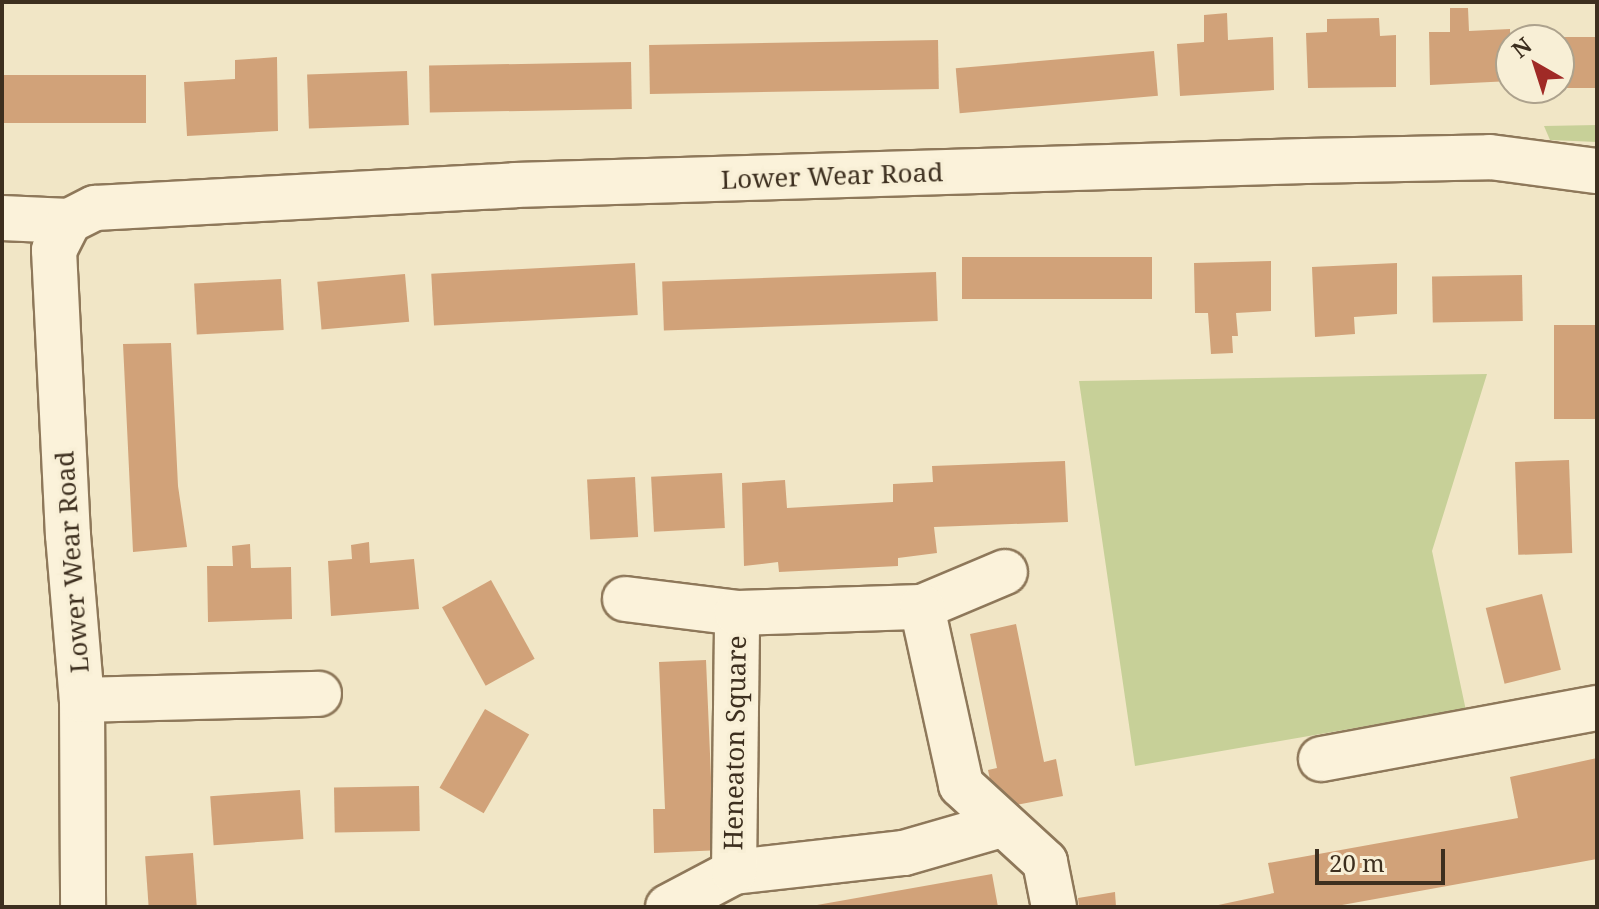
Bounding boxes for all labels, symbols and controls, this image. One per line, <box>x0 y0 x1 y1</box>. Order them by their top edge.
north arrow <box>1495 24 1575 104</box>
text: N <box>1505 30 1537 64</box>
street label: Lower Wear Road <box>720 157 944 195</box>
street label: Lower Wear Road <box>49 450 95 674</box>
street label: Heneaton Square <box>718 635 752 851</box>
scale bar <box>1319 833 1449 883</box>
text: 20 m <box>1329 846 1385 879</box>

